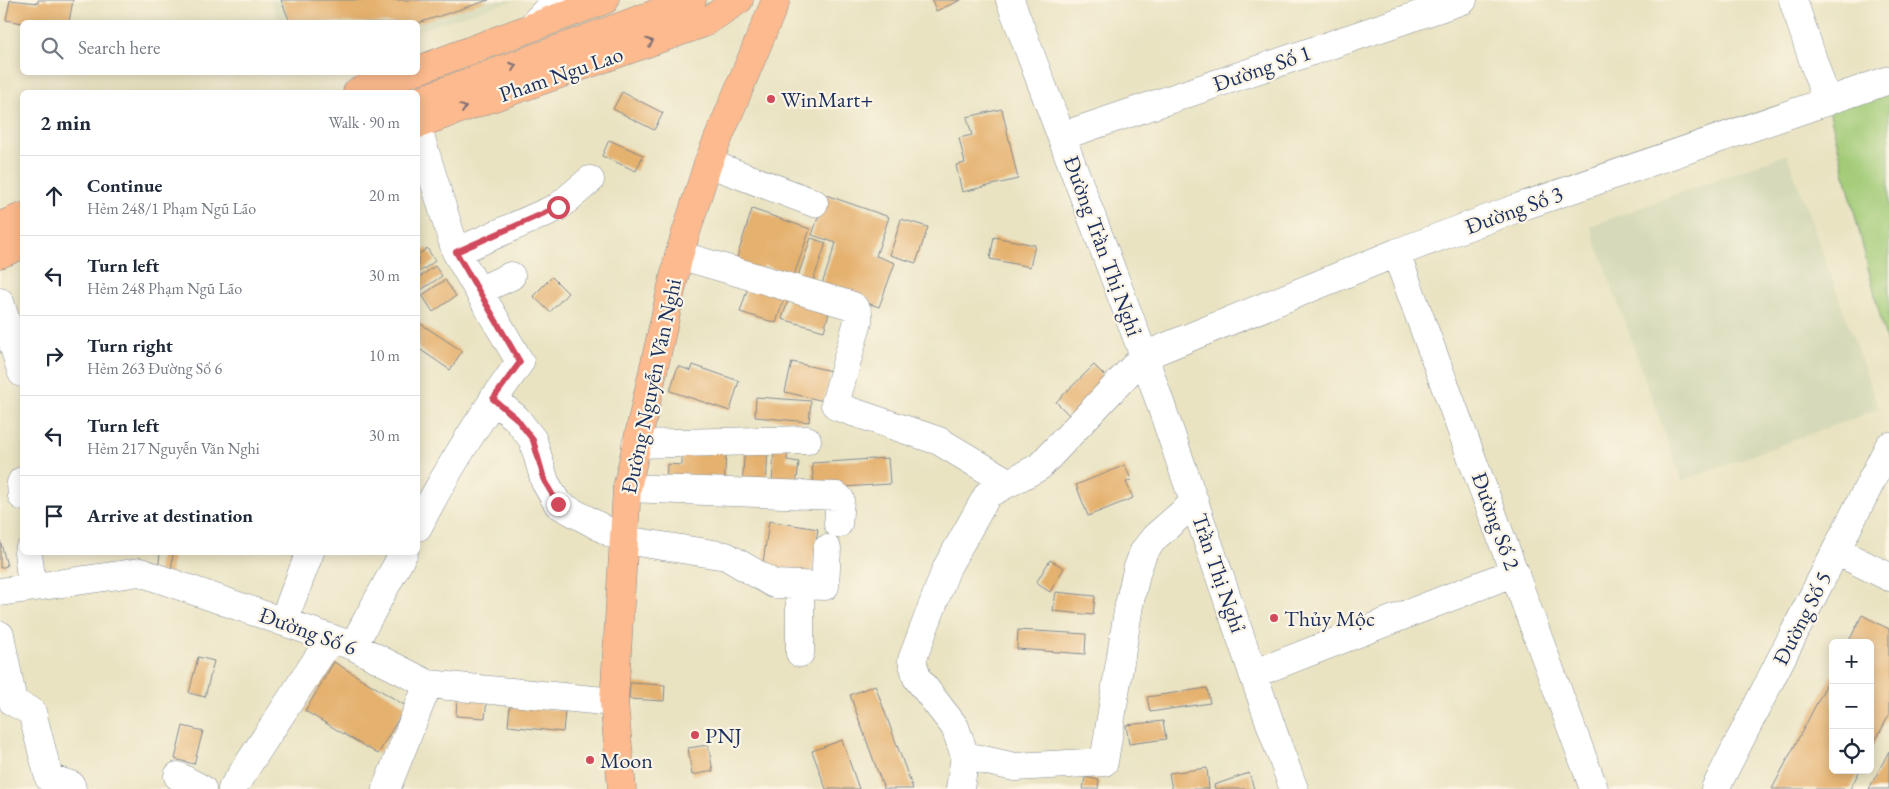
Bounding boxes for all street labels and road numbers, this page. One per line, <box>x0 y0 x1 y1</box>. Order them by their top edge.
street label: Đường Số 1 <box>1209 38 1315 98</box>
street label: Pham Ngu Lao <box>495 39 627 109</box>
street label: Đường Trần Thị Nghỉ <box>1057 152 1149 340</box>
street label: Đường Số 3 <box>1461 179 1567 241</box>
street label: Đường Nguyễn Văn Nghi <box>614 276 688 496</box>
street label: Đường Số 2 <box>1465 468 1527 574</box>
street label: Trần Thị Nghỉ <box>1185 510 1253 636</box>
street label: Đường Số 5 <box>1766 566 1838 670</box>
street label: Đường Số 6 <box>255 600 361 662</box>

